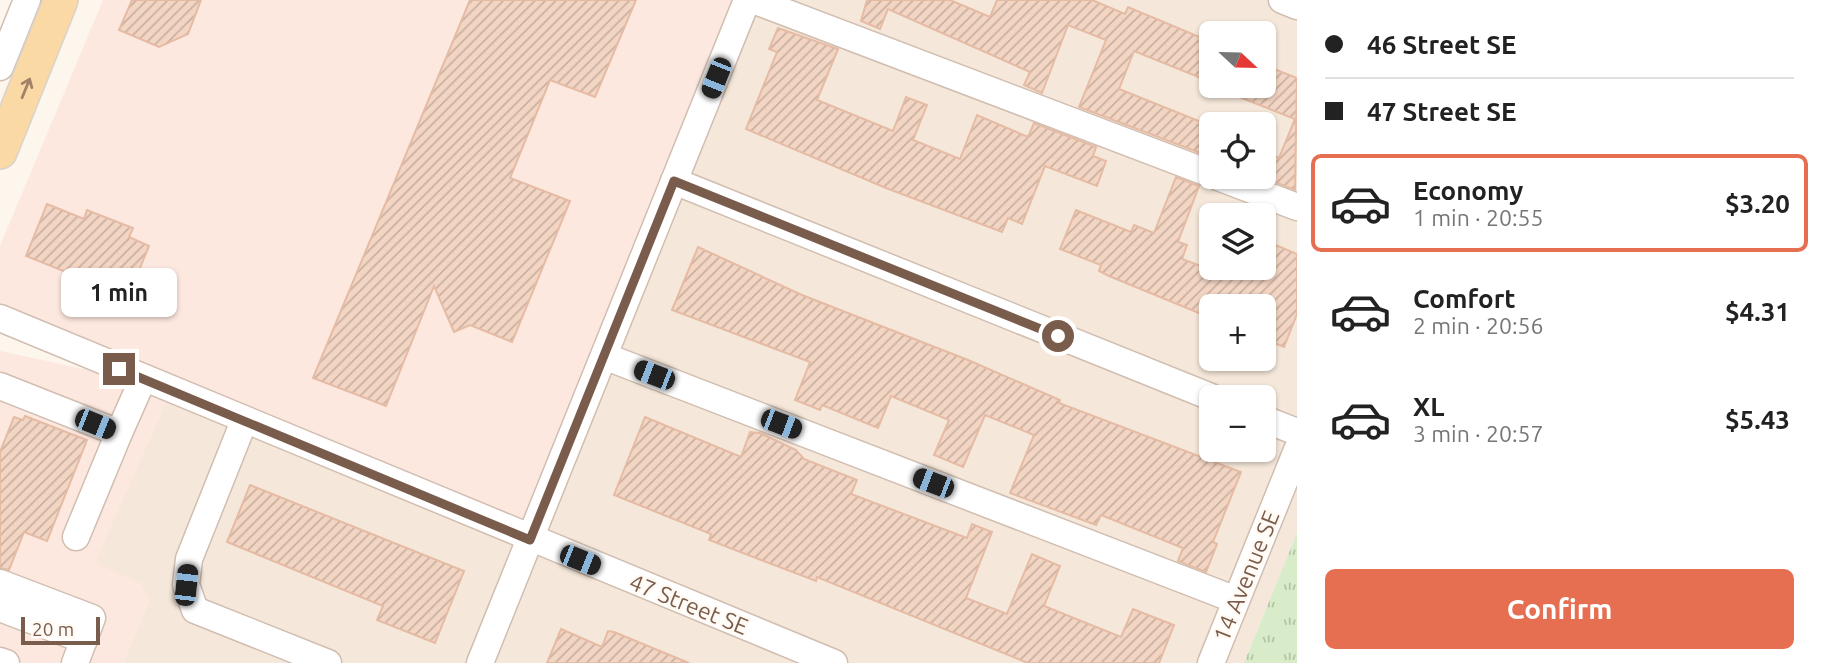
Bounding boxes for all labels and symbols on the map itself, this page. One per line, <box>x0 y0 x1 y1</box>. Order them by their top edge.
north arrow <box>1199 21 1276 98</box>
car <box>699 55 734 101</box>
one-way arrow <box>20 78 33 100</box>
callout: 1 min <box>61 268 177 316</box>
route start <box>1042 320 1074 352</box>
route end <box>103 353 135 385</box>
car <box>631 358 678 392</box>
car <box>72 406 119 442</box>
car <box>758 407 805 441</box>
car <box>910 466 957 500</box>
street label: 14 Avenue SE <box>1208 507 1284 645</box>
car <box>557 542 604 578</box>
car <box>174 563 199 607</box>
street label: 47 Street SE <box>626 569 752 639</box>
scale bar <box>21 614 100 646</box>

